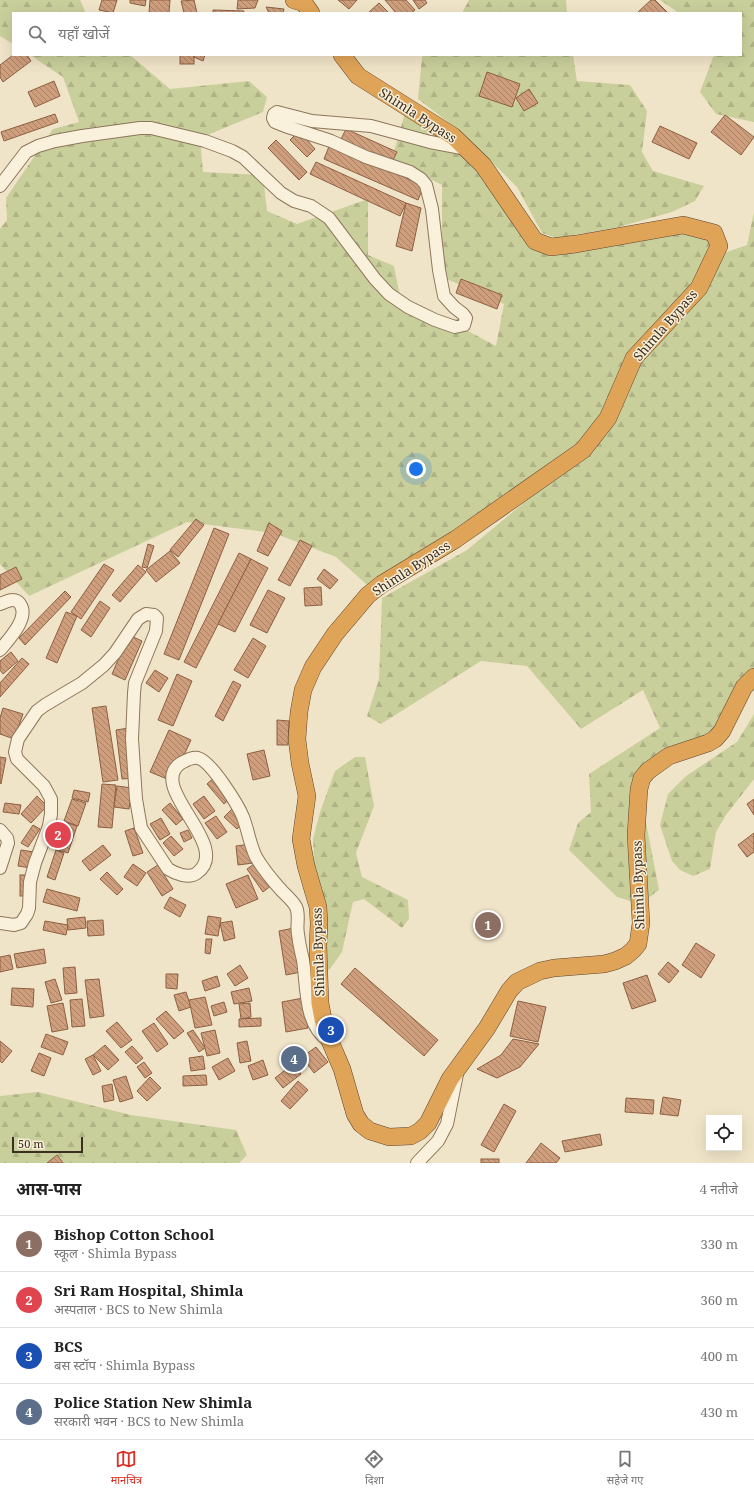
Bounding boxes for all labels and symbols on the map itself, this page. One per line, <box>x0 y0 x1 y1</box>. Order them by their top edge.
street label: Shimla Bypass <box>376 83 460 147</box>
street label: Shimla Bypass <box>629 285 701 365</box>
your location <box>406 459 426 479</box>
street label: Shimla Bypass <box>369 536 453 600</box>
pin: 2 <box>45 820 71 850</box>
street label: Shimla Bypass <box>627 840 649 930</box>
street label: Shimla Bypass <box>307 907 329 997</box>
pin: 1 <box>475 910 501 940</box>
pin: 3 <box>318 1015 344 1045</box>
pin: 4 <box>281 1044 307 1074</box>
scale bar <box>12 1135 83 1154</box>

